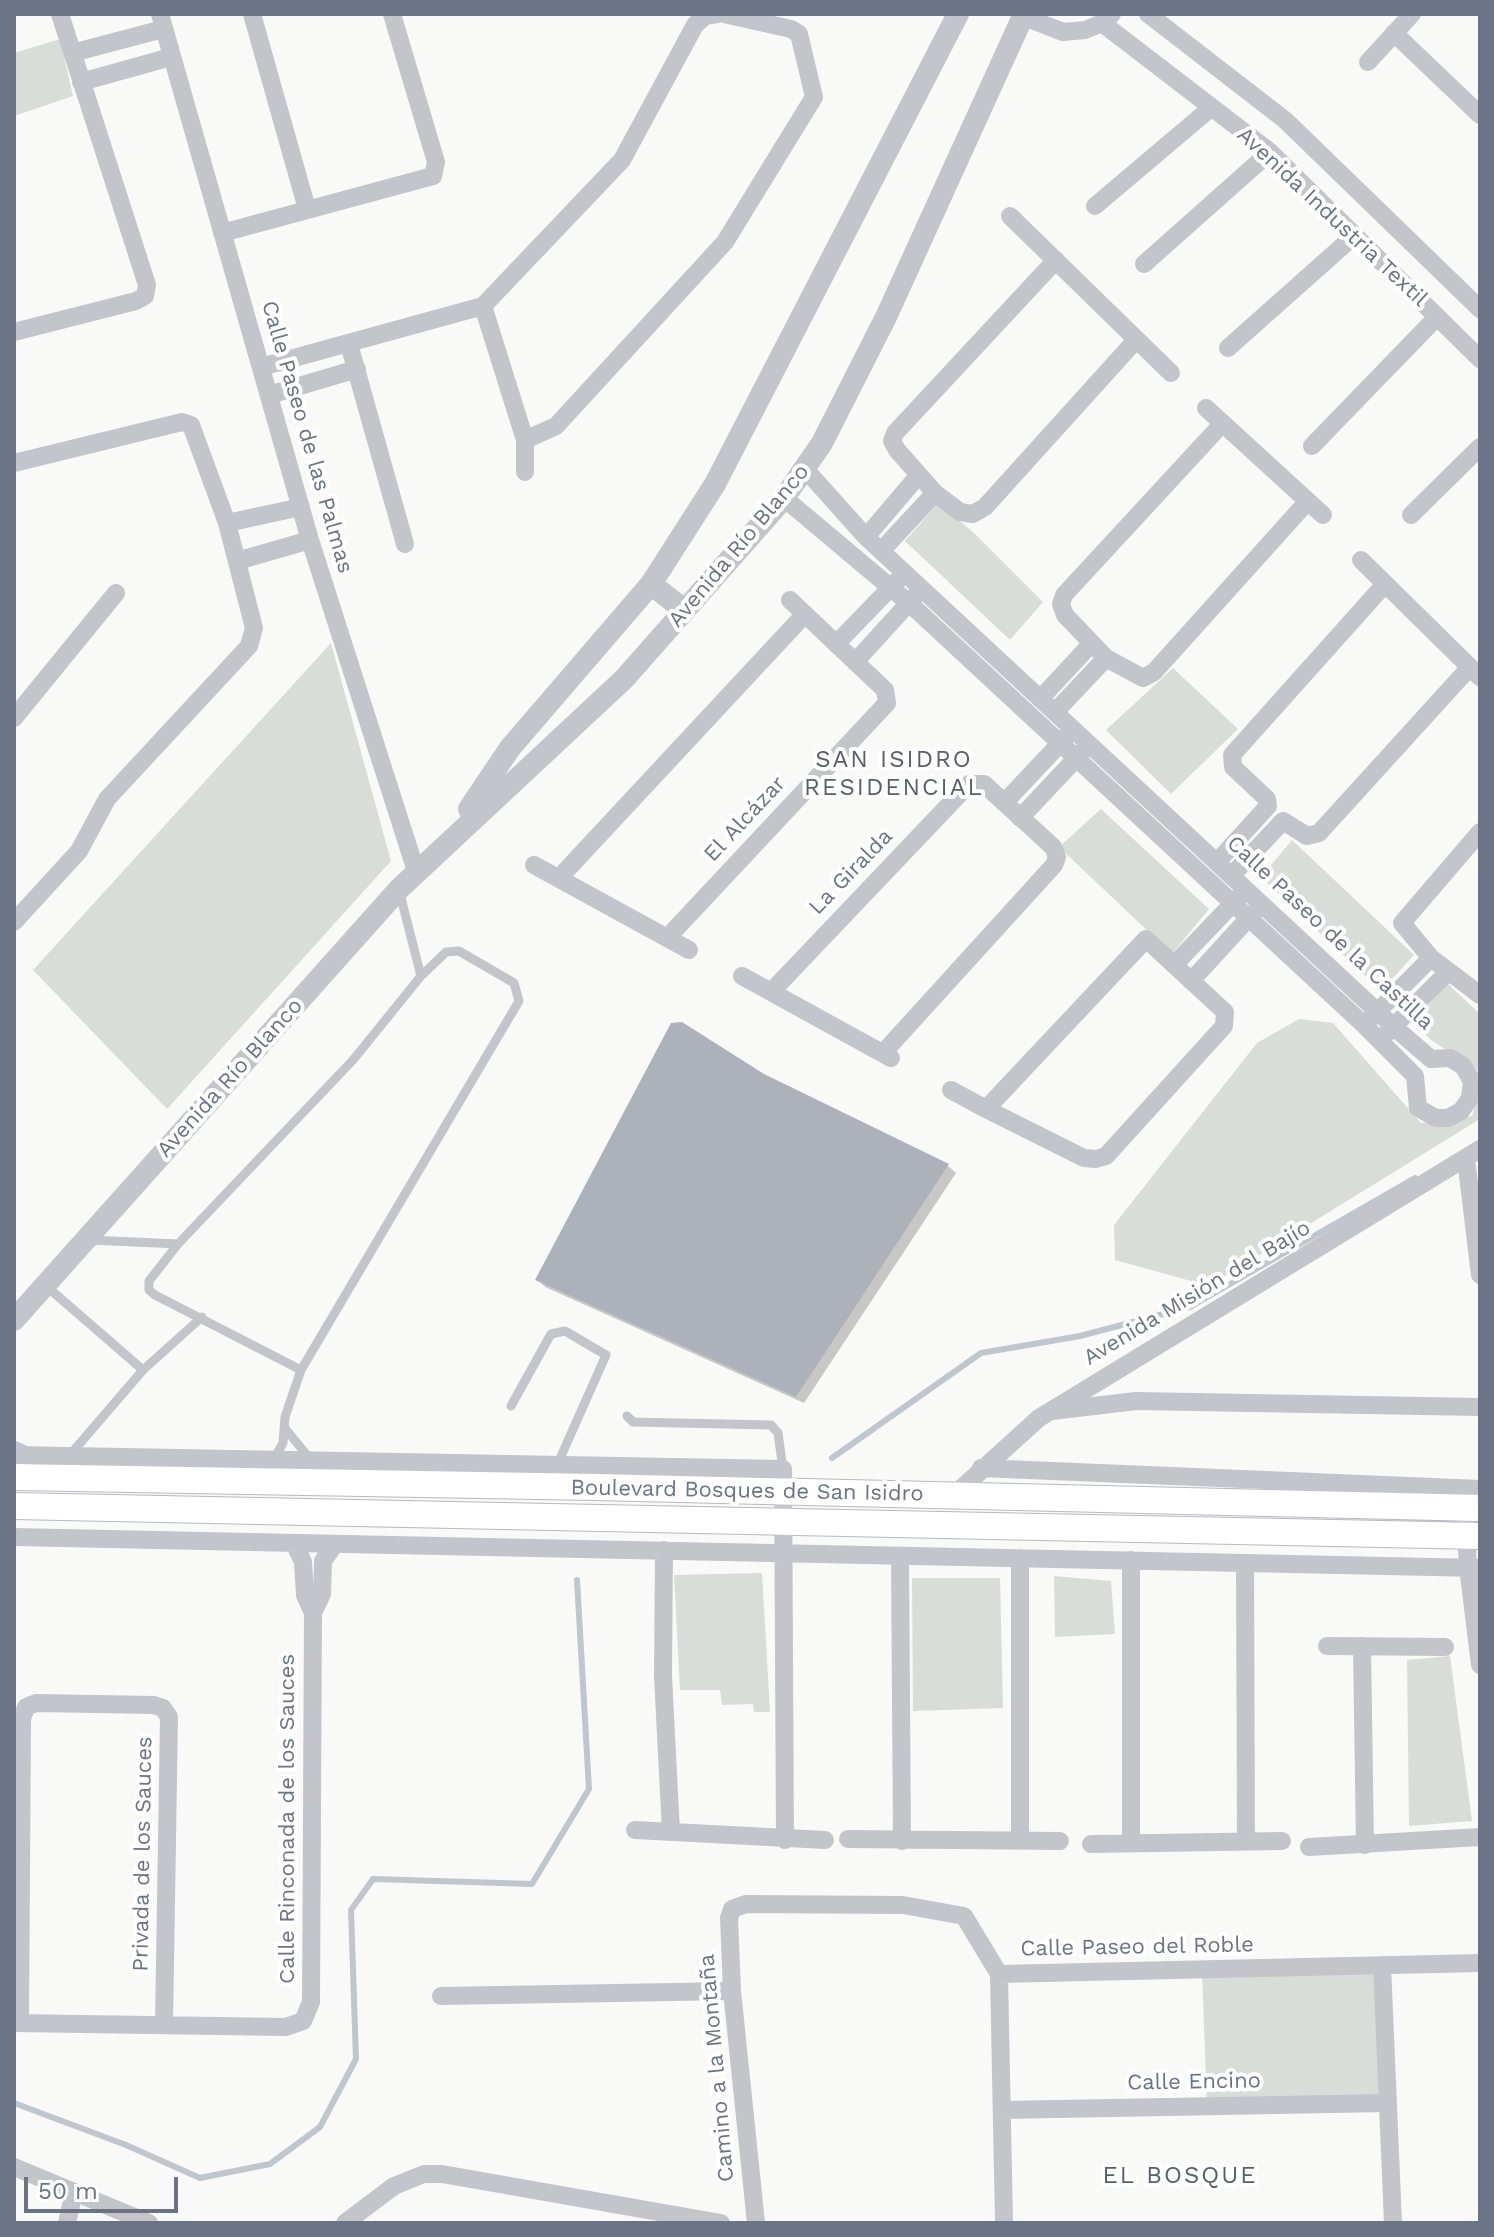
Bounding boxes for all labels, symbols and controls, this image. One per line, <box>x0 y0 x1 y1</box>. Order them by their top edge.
street label: Avenida Industria Textil <box>1231 122 1433 312</box>
street label: Calle Paseo de las Palmas <box>255 298 359 576</box>
street label: Avenida Río Blanco <box>663 459 815 633</box>
district label: SAN ISIDRO RESIDENCIAL <box>804 746 984 802</box>
street label: El Alcázar <box>699 771 791 867</box>
street label: La Giralda <box>804 824 898 920</box>
street label: Calle Paseo de la Castilla <box>1221 830 1439 1036</box>
street label: Avenida Río Blanco <box>152 993 308 1163</box>
street label: Avenida Misión del Bajío <box>1079 1215 1315 1371</box>
street label: Boulevard Bosques de San Isidro <box>570 1475 924 1507</box>
street label: Calle Rinconada de los Sauces <box>275 1654 301 1984</box>
street label: Privada de los Sauces <box>128 1736 158 1972</box>
street label: Calle Paseo del Roble <box>1020 1932 1254 1962</box>
street label: Camino a la Montaña <box>694 1953 740 2183</box>
street label: Calle Encino <box>1127 2068 1261 2096</box>
scale bar <box>28 2161 182 2211</box>
district label: EL BOSQUE <box>1102 2162 1258 2190</box>
text: 50 m <box>38 2177 98 2205</box>

